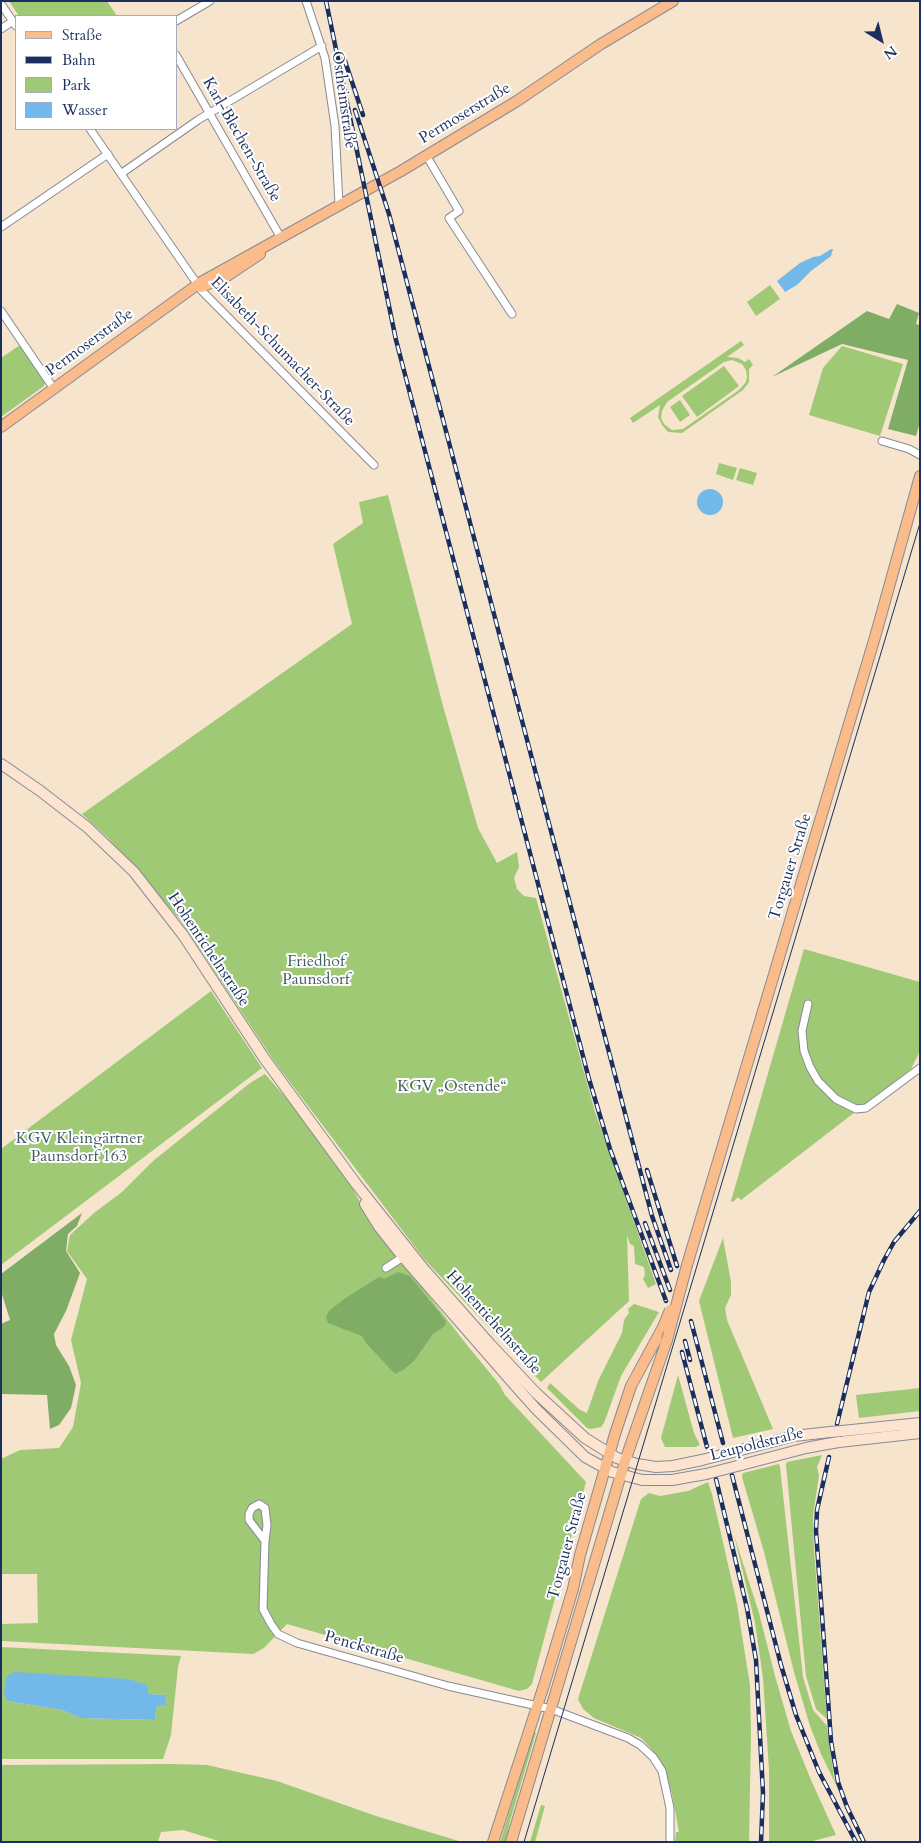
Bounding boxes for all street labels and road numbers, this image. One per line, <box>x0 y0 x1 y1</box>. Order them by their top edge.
street label: Ostheimstraße <box>327 50 359 150</box>
street label: Karl-Blechen-Straße <box>198 74 284 206</box>
street label: Permoserstraße <box>416 79 514 149</box>
street label: Elisabeth-Schumacher-Straße <box>206 273 358 431</box>
street label: Permoserstraße <box>43 305 137 381</box>
street label: Torgauer Straße <box>766 811 816 923</box>
street label: Hohentichelnstraße <box>163 889 253 1011</box>
street label: Hohentichelnstraße <box>441 1267 545 1379</box>
street label: Leupoldstraße <box>708 1424 806 1466</box>
street label: Torgauer Straße <box>544 1490 592 1602</box>
street label: Penckstraße <box>322 1628 406 1668</box>

